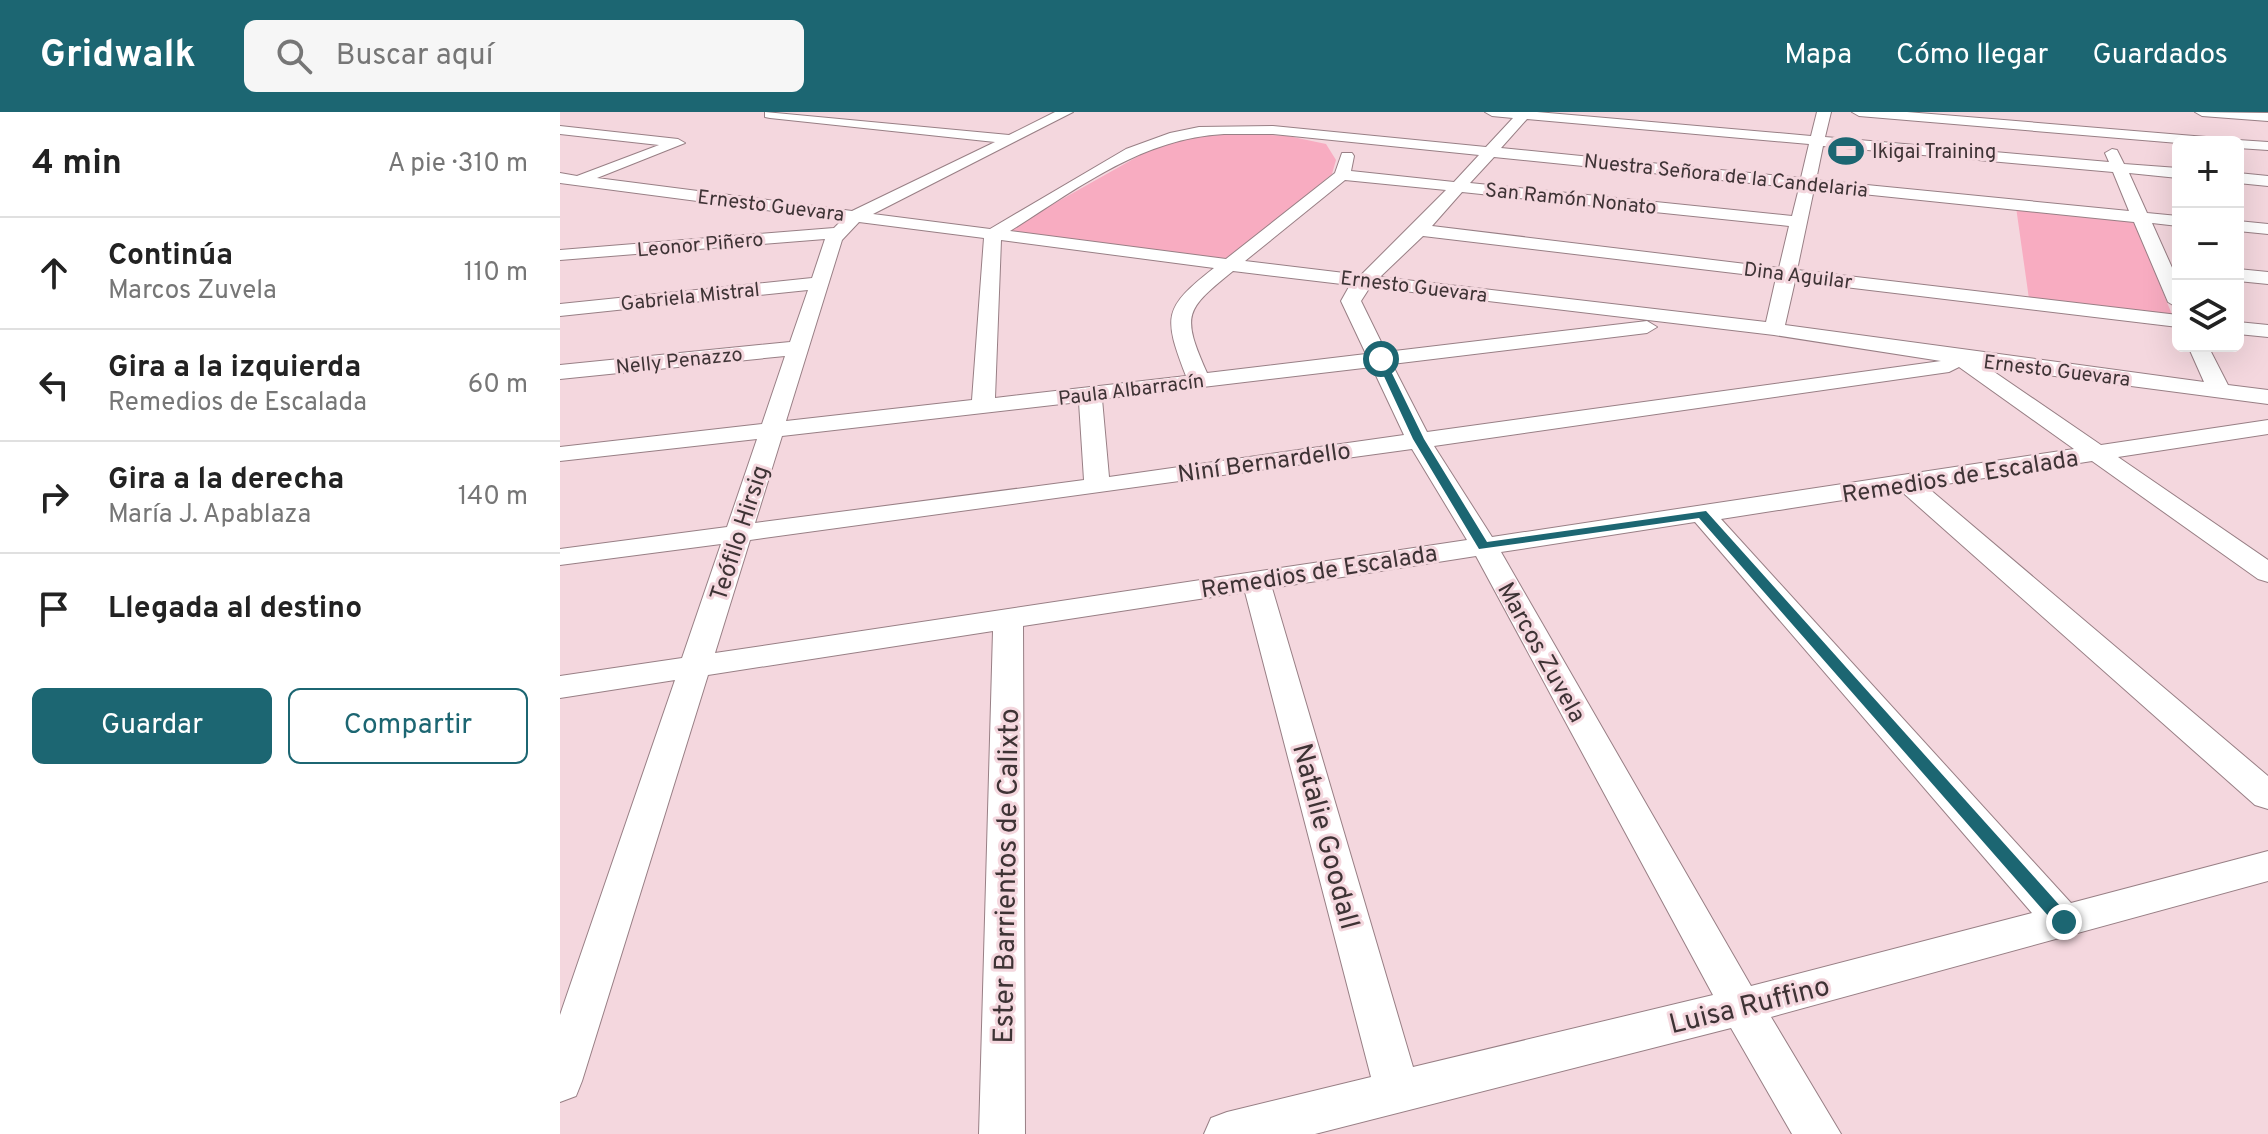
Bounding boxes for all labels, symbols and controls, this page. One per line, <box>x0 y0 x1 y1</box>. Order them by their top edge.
search box <box>244 20 804 92</box>
text: Gridwalk <box>40 32 196 81</box>
icon: search <box>272 34 316 78</box>
text: Buscar aquí <box>336 38 493 75</box>
text: Mapa <box>1784 38 1852 74</box>
text: Cómo llegar <box>1896 38 2048 74</box>
text: Guardados <box>2092 38 2228 74</box>
sports icon: Ikigai Training <box>1827 132 1865 170</box>
map controls <box>2172 136 2244 352</box>
button: + <box>2172 136 2244 208</box>
place label: Ikigai Training <box>1872 140 1996 166</box>
text: 4 min <box>32 143 122 186</box>
text: A pie · 310 m <box>388 148 528 181</box>
street label: Nuestra Señora de la Candelaria <box>1582 149 1869 205</box>
street label: San Ramón Nonato <box>1484 178 1658 222</box>
street label: Ernesto Guevara <box>696 185 846 229</box>
button: − <box>2172 208 2244 280</box>
street label: Leonor Piñero <box>636 228 764 264</box>
text: Continúa <box>108 238 233 275</box>
icon: ahead <box>32 251 76 295</box>
text: 110 m <box>464 257 528 290</box>
street label: Dina Aguilar <box>1742 257 1854 297</box>
street label: Ernesto Guevara <box>1339 266 1489 310</box>
text: Marcos Zuvela <box>108 275 277 308</box>
street label: Gabriela Mistral <box>619 278 761 318</box>
button: layers <box>2172 280 2244 352</box>
route start <box>1363 341 1399 377</box>
street label: Nelly Penazzo <box>615 342 744 382</box>
text: Gira a la izquierda <box>108 350 361 387</box>
street label: Ernesto Guevara <box>1982 350 2132 394</box>
icon: left <box>32 363 76 407</box>
text: 60 m <box>468 369 528 402</box>
street label: Paula Albarracín <box>1057 369 1206 413</box>
text: Remedios de Escalada <box>108 387 367 420</box>
street label: Niní Bernardello <box>1176 437 1353 491</box>
street label: Remedios de Escalada <box>1840 444 2081 511</box>
text: Gira a la derecha <box>108 462 344 499</box>
street label: Teófilo Hirsig <box>705 462 777 605</box>
icon: right <box>32 475 76 519</box>
text: 140 m <box>458 481 528 514</box>
text: María J. Apablaza <box>108 499 311 532</box>
street label: Remedios de Escalada <box>1199 539 1440 606</box>
street label: Marcos Zuvela <box>1489 578 1591 728</box>
icon: arrive <box>32 587 76 631</box>
text: Llegada al destino <box>108 591 362 628</box>
button: Guardar <box>32 688 272 764</box>
button: Compartir <box>288 688 528 764</box>
street label: Ester Barrientos de Calixto <box>987 708 1029 1044</box>
street label: Natalie Goodall <box>1282 740 1366 934</box>
route end <box>2046 904 2082 940</box>
street label: Luisa Ruffino <box>1666 970 1834 1044</box>

